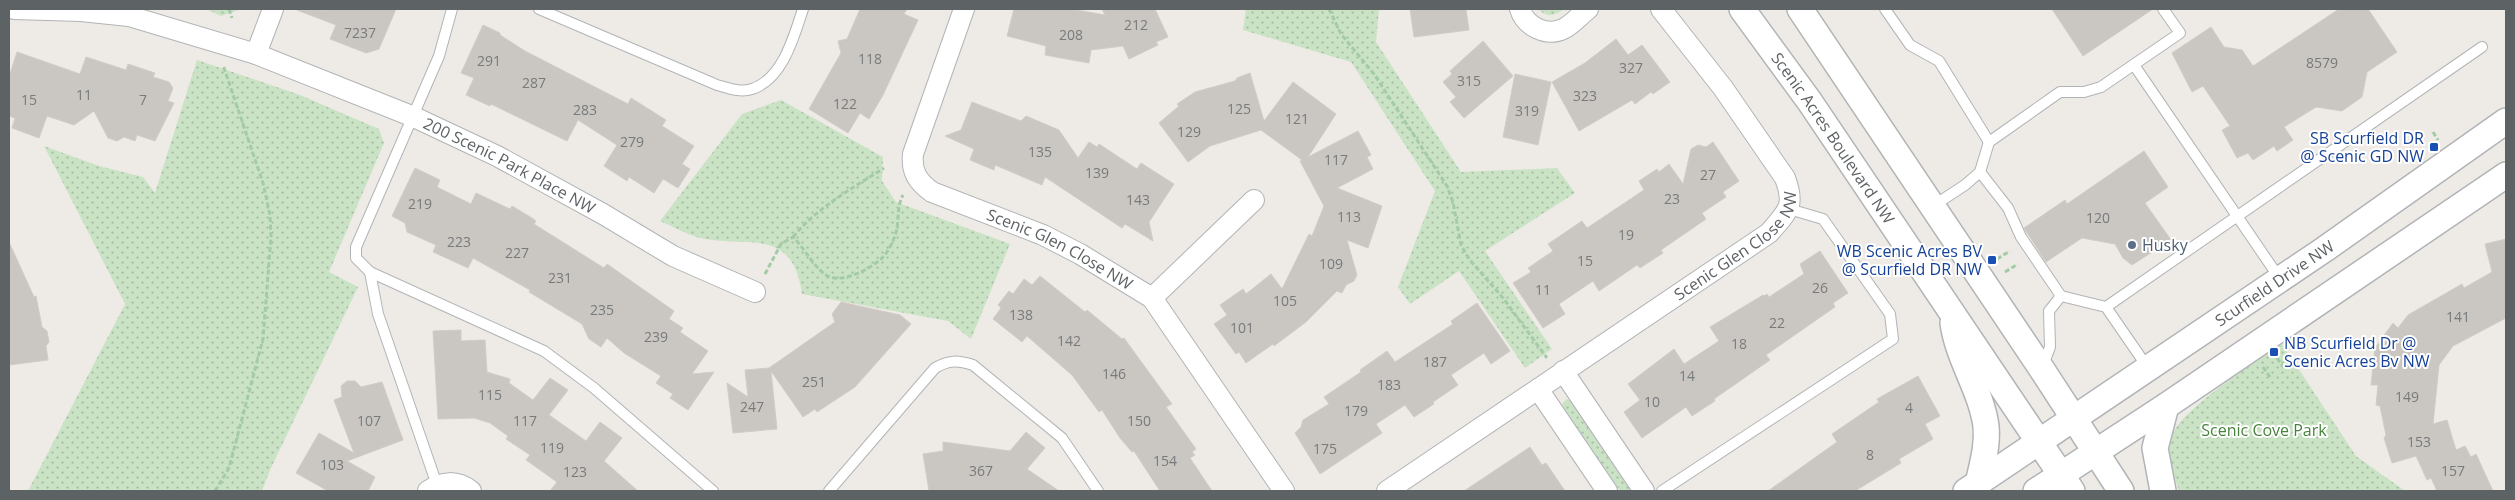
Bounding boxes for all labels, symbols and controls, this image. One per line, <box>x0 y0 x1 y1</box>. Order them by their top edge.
house number: 212 <box>1124 15 1148 34</box>
house number: 7237 <box>344 23 376 42</box>
house number: 208 <box>1059 25 1083 44</box>
street label: Scenic Acres Boulevard NW <box>1766 48 1900 228</box>
house number: 118 <box>858 49 882 68</box>
house number: 291 <box>477 51 501 70</box>
house number: 8579 <box>2306 53 2338 72</box>
house number: 327 <box>1619 58 1643 77</box>
house number: 315 <box>1457 71 1481 90</box>
house number: 287 <box>522 73 546 92</box>
house number: 11 <box>76 85 92 104</box>
house number: 323 <box>1573 86 1597 105</box>
house number: 15 <box>21 90 37 109</box>
house number: 7 <box>139 90 147 109</box>
house number: 122 <box>833 94 857 113</box>
house number: 125 <box>1227 99 1251 118</box>
house number: 283 <box>573 100 597 119</box>
house number: 319 <box>1515 101 1539 120</box>
house number: 121 <box>1285 109 1309 128</box>
street label: 200 Scenic Park Place NW <box>420 112 600 219</box>
house number: 129 <box>1177 122 1201 141</box>
place label: SB Scurfield DR @ Scenic GD NW <box>2300 127 2424 167</box>
house number: 279 <box>620 132 644 151</box>
marker: SB Scurfield DR @ Scenic GD NW <box>2428 141 2440 153</box>
house number: 135 <box>1028 142 1052 161</box>
house number: 117 <box>1324 150 1348 169</box>
house number: 139 <box>1085 163 1109 182</box>
house number: 27 <box>1700 165 1716 184</box>
house number: 23 <box>1664 189 1680 208</box>
house number: 143 <box>1126 190 1150 209</box>
street label: Scenic Glen Close NW <box>1670 191 1801 305</box>
house number: 219 <box>408 194 432 213</box>
street label: Scenic Glen Close NW <box>984 203 1137 295</box>
house number: 113 <box>1337 207 1361 226</box>
house number: 120 <box>2086 208 2110 227</box>
house number: 19 <box>1618 225 1634 244</box>
house number: 223 <box>447 232 471 251</box>
place label: Husky <box>2142 234 2189 256</box>
street label: Scurfield Drive NW <box>2211 235 2339 331</box>
marker: Husky <box>2126 239 2138 251</box>
place label: WB Scenic Acres BV @ Scurfield DR NW <box>1837 240 1982 280</box>
house number: 227 <box>505 243 529 262</box>
house number: 15 <box>1577 251 1593 270</box>
house number: 109 <box>1319 254 1343 273</box>
marker: WB Scenic Acres BV @ Scurfield DR NW <box>1986 254 1998 266</box>
house number: 231 <box>548 268 572 287</box>
house number: 26 <box>1812 278 1828 297</box>
house number: 11 <box>1535 280 1551 299</box>
house number: 105 <box>1273 291 1297 310</box>
house number: 235 <box>590 300 614 319</box>
house number: 138 <box>1009 305 1033 324</box>
house number: 141 <box>2446 307 2470 326</box>
house number: 22 <box>1769 313 1785 332</box>
house number: 101 <box>1230 318 1254 337</box>
house number: 239 <box>644 327 668 346</box>
house number: 142 <box>1057 331 1081 350</box>
place label: NB Scurfield Dr @ Scenic Acres Bv NW <box>2284 332 2430 372</box>
house number: 18 <box>1731 334 1747 353</box>
marker: NB Scurfield Dr @ Scenic Acres Bv NW <box>2268 346 2280 358</box>
house number: 187 <box>1423 352 1447 371</box>
house number: 146 <box>1102 364 1126 383</box>
house number: 14 <box>1679 366 1695 385</box>
house number: 251 <box>802 372 826 391</box>
house number: 183 <box>1377 375 1401 394</box>
house number: 115 <box>478 385 502 404</box>
house number: 149 <box>2395 387 2419 406</box>
house number: 10 <box>1644 392 1660 411</box>
house number: 247 <box>740 397 764 416</box>
house number: 4 <box>1905 398 1913 417</box>
house number: 179 <box>1344 401 1368 420</box>
house number: 107 <box>357 411 381 430</box>
house number: 117 <box>513 411 537 430</box>
house number: 150 <box>1127 411 1151 430</box>
park label: Scenic Cove Park <box>2201 419 2327 441</box>
house number: 153 <box>2407 432 2431 451</box>
house number: 119 <box>540 438 564 457</box>
house number: 175 <box>1313 439 1337 458</box>
house number: 8 <box>1866 445 1874 464</box>
house number: 154 <box>1153 451 1177 470</box>
house number: 103 <box>320 455 344 474</box>
house number: 367 <box>969 461 993 480</box>
house number: 157 <box>2441 461 2465 480</box>
house number: 123 <box>563 462 587 481</box>

